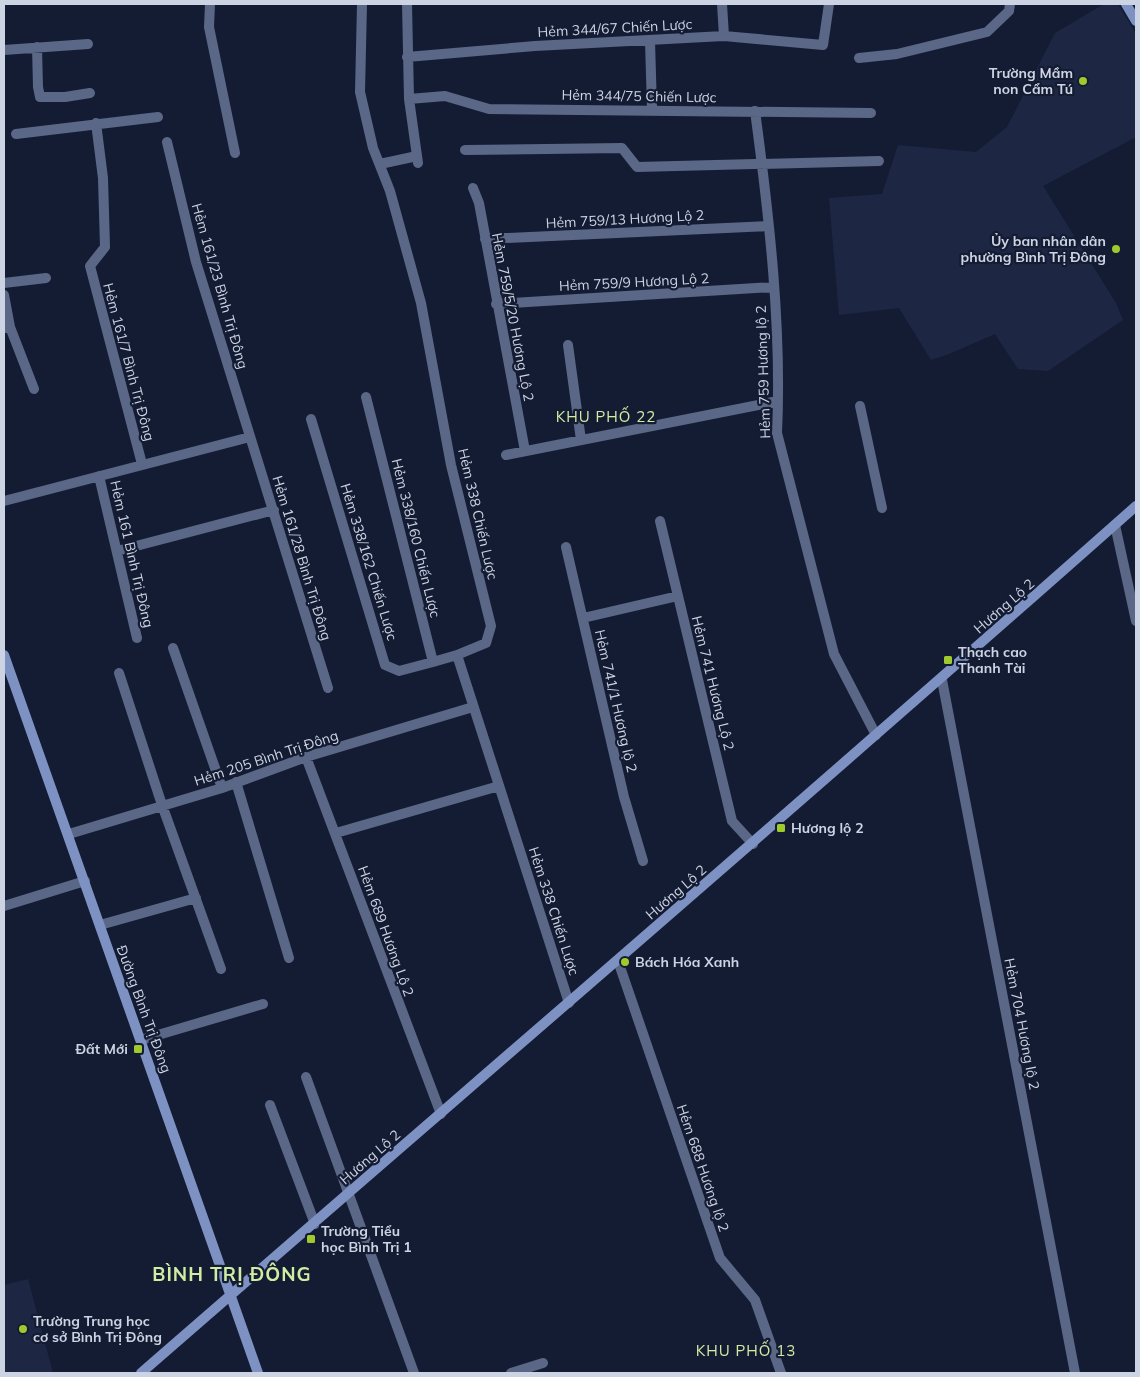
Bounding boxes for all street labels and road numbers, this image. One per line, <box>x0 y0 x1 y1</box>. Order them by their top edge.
street label: Hẻm 344/67 Chiến Lược <box>537 15 693 41</box>
street label: Hẻm 344/75 Chiến Lược <box>561 86 717 106</box>
street label: Hẻm 161/23 Bình Trị Đông <box>188 201 252 371</box>
street label: Hẻm 759/13 Hương Lộ 2 <box>545 206 705 232</box>
street label: Hẻm 759/5/20 Hương Lộ 2 <box>488 231 538 403</box>
street label: Hẻm 759/9 Hương Lộ 2 <box>559 269 709 295</box>
street label: Hẻm 161/7 Bình Trị Đông <box>99 281 159 443</box>
street label: Hẻm 759 Hương lộ 2 <box>752 305 774 439</box>
street label: Hẻm 338 Chiến Lược <box>454 447 502 581</box>
street label: Hẻm 338/160 Chiến Lược <box>387 457 445 620</box>
street label: Hẻm 161/28 Bình Trị Đông <box>268 473 336 643</box>
street label: Hẻm 161 Bình Trị Đông <box>106 479 158 629</box>
street label: Hẻm 338/162 Chiến Lược <box>337 481 402 643</box>
street label: Hương Lộ 2 <box>970 575 1038 637</box>
street label: Hẻm 741 Hương Lộ 2 <box>688 614 738 752</box>
street label: Hẻm 741/1 Hương lộ 2 <box>591 628 641 774</box>
street label: Hẻm 205 Bình Trị Đông <box>192 726 340 790</box>
street label: Hẻm 338 Chiến Lược <box>525 844 583 978</box>
street label: Hương Lộ 2 <box>642 861 710 923</box>
street label: Hẻm 689 Hương Lộ 2 <box>354 863 418 999</box>
street label: Đường Bình Trị Đông <box>113 943 175 1075</box>
street label: Hẻm 704 Hương lộ 2 <box>1000 957 1044 1091</box>
street label: Hẻm 688 Hương lộ 2 <box>673 1102 733 1234</box>
street label: Hương Lộ 2 <box>336 1126 404 1188</box>

